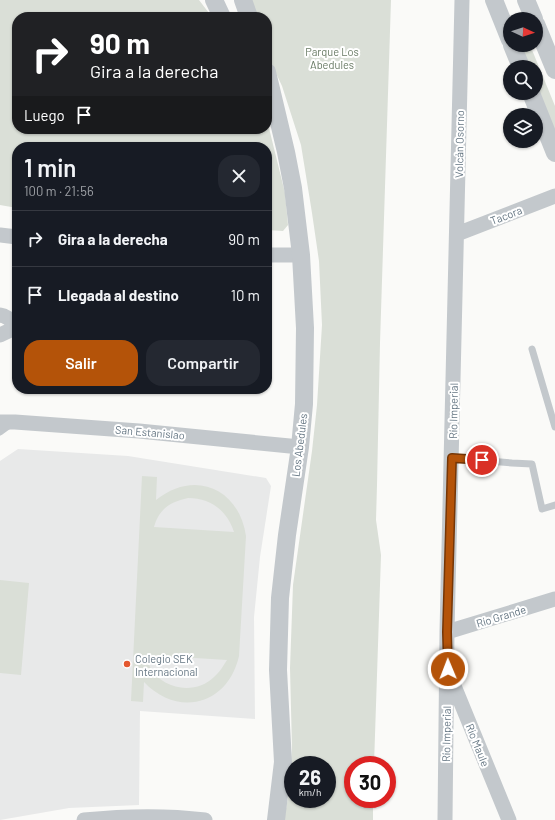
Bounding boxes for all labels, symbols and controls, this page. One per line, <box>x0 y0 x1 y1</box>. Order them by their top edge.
north arrow <box>503 12 543 52</box>
map controls <box>503 12 543 148</box>
text: 90 m <box>90 26 150 60</box>
icon: right <box>24 28 76 80</box>
park label: Parque Los Abedules <box>305 45 359 71</box>
text: Gira a la derecha <box>90 60 218 82</box>
button: search <box>503 60 543 100</box>
icon: arrive <box>73 104 95 126</box>
text: Luego <box>24 106 65 124</box>
button: layers <box>503 108 543 148</box>
street label: Volcán Osorno <box>452 110 466 178</box>
text: 1 min <box>24 153 76 182</box>
button: close <box>218 155 260 197</box>
text: 100 m · 21:56 <box>24 183 94 199</box>
street label: Tacora <box>488 203 524 227</box>
icon: right <box>24 228 46 250</box>
text: Gira a la derecha <box>58 230 168 248</box>
text: 90 m <box>228 230 260 248</box>
icon: arrive <box>24 284 46 306</box>
text: Llegada al destino <box>58 286 179 304</box>
text: 10 m <box>231 286 260 304</box>
button: Salir <box>24 340 138 386</box>
button: Compartir <box>146 340 260 386</box>
street label: Río Imperial <box>446 383 460 439</box>
street label: Los Abedules <box>289 413 309 477</box>
street label: San Estanislao <box>115 422 185 442</box>
pin <box>465 443 499 477</box>
icon: arrive <box>471 449 493 471</box>
street label: Río Grande <box>475 602 528 630</box>
position arrow <box>427 648 469 690</box>
place label: Colegio SEK Internacional <box>135 652 198 678</box>
marker: Colegio SEK Internacional <box>122 659 132 669</box>
street label: Río Imperial <box>439 706 453 762</box>
street label: Río Maule <box>464 722 493 768</box>
speed limit sign: 30 <box>344 756 396 808</box>
text: 26 <box>299 765 321 789</box>
text: km/h <box>299 786 321 798</box>

